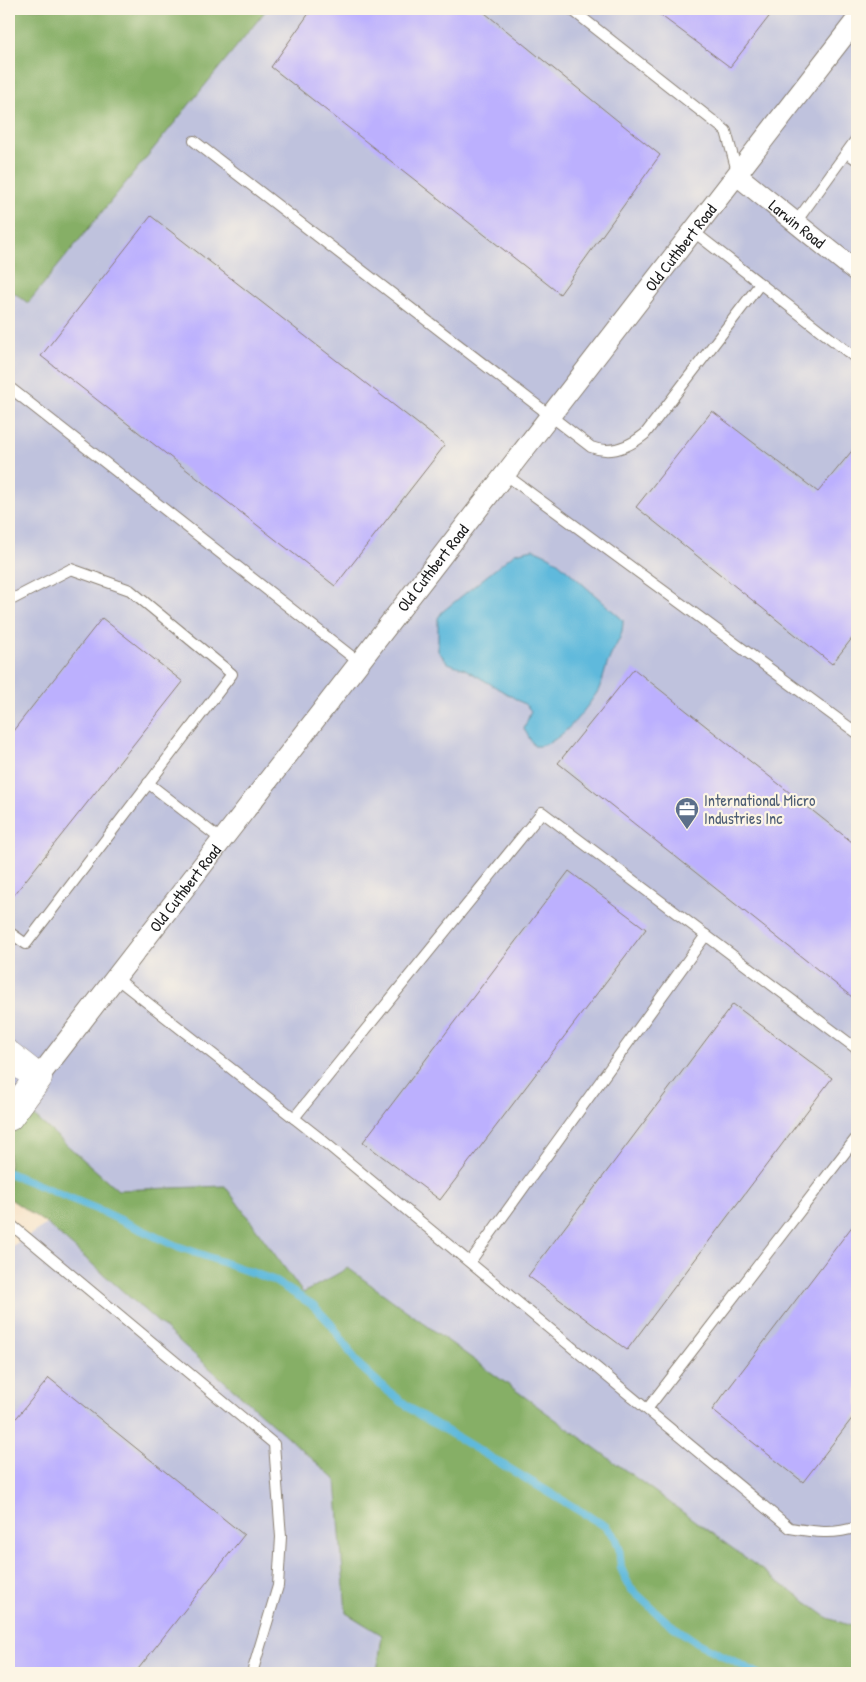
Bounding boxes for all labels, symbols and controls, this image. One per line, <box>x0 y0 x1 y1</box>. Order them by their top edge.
street label: Larwin Road <box>764 194 830 253</box>
street label: Old Cuthbert Road <box>639 199 721 296</box>
street label: Old Cuthbert Road <box>392 519 473 616</box>
place label: International Micro Industries Inc <box>704 789 816 829</box>
office icon: International Micro Industries Inc <box>674 796 700 830</box>
street label: Old Cuthbert Road <box>144 840 226 936</box>

